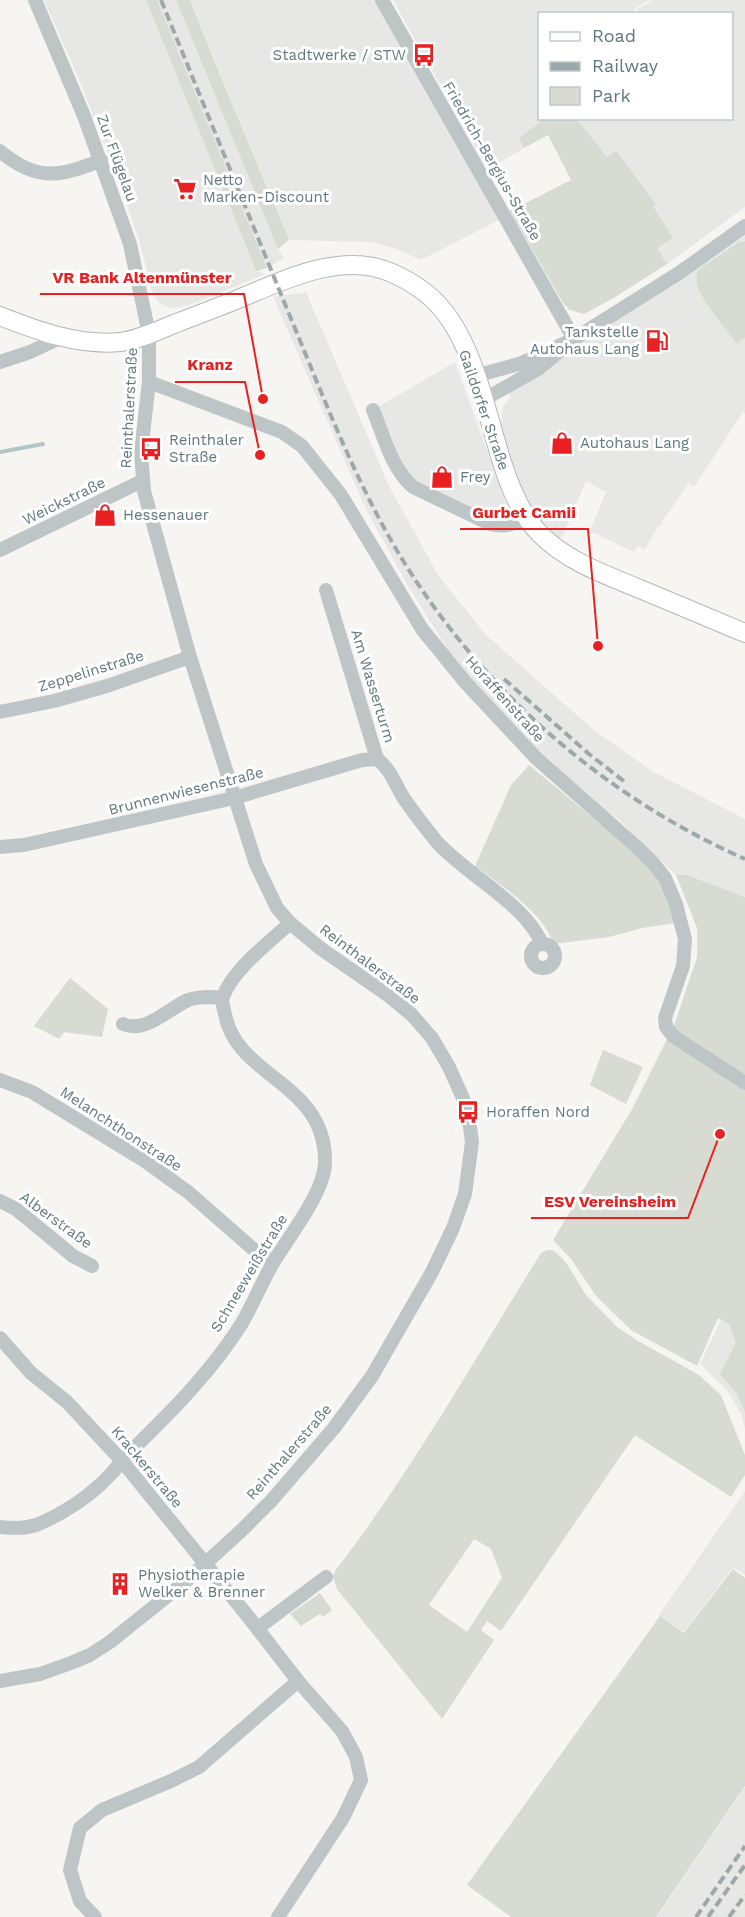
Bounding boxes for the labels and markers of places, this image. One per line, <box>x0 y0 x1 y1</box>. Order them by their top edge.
bus stop icon: Stadtwerke / STW <box>411 42 437 68</box>
place label: Stadtwerke / STW <box>273 46 406 64</box>
place label: Netto Marken-Discount <box>203 171 330 206</box>
supermarket icon: Netto Marken-Discount <box>172 176 198 202</box>
callout: VR Bank Altenmünster <box>40 260 244 294</box>
place label: Tankstelle Autohaus Lang <box>530 323 639 358</box>
fuel station icon: Tankstelle Autohaus Lang <box>644 328 670 354</box>
callout: Kranz <box>175 348 245 382</box>
shop icon: Autohaus Lang <box>549 430 575 456</box>
place label: Reinthaler Straße <box>169 431 244 466</box>
place label: Autohaus Lang <box>580 434 689 452</box>
bus stop icon: Reinthaler Straße <box>138 436 164 462</box>
shop icon: Frey <box>429 464 455 490</box>
place label: Frey <box>460 468 491 486</box>
callout: Gurbet Camii <box>460 495 588 529</box>
shop icon: Hessenauer <box>92 502 118 528</box>
place label: Hessenauer <box>123 506 209 524</box>
bus stop icon: Horaffen Nord <box>455 1099 481 1125</box>
place label: Horaffen Nord <box>486 1103 590 1121</box>
callout: ESV Vereinsheim <box>531 1184 688 1218</box>
place label: Physiotherapie Welker & Brenner <box>138 1566 265 1601</box>
building icon: Physiotherapie Welker & Brenner <box>107 1571 133 1597</box>

